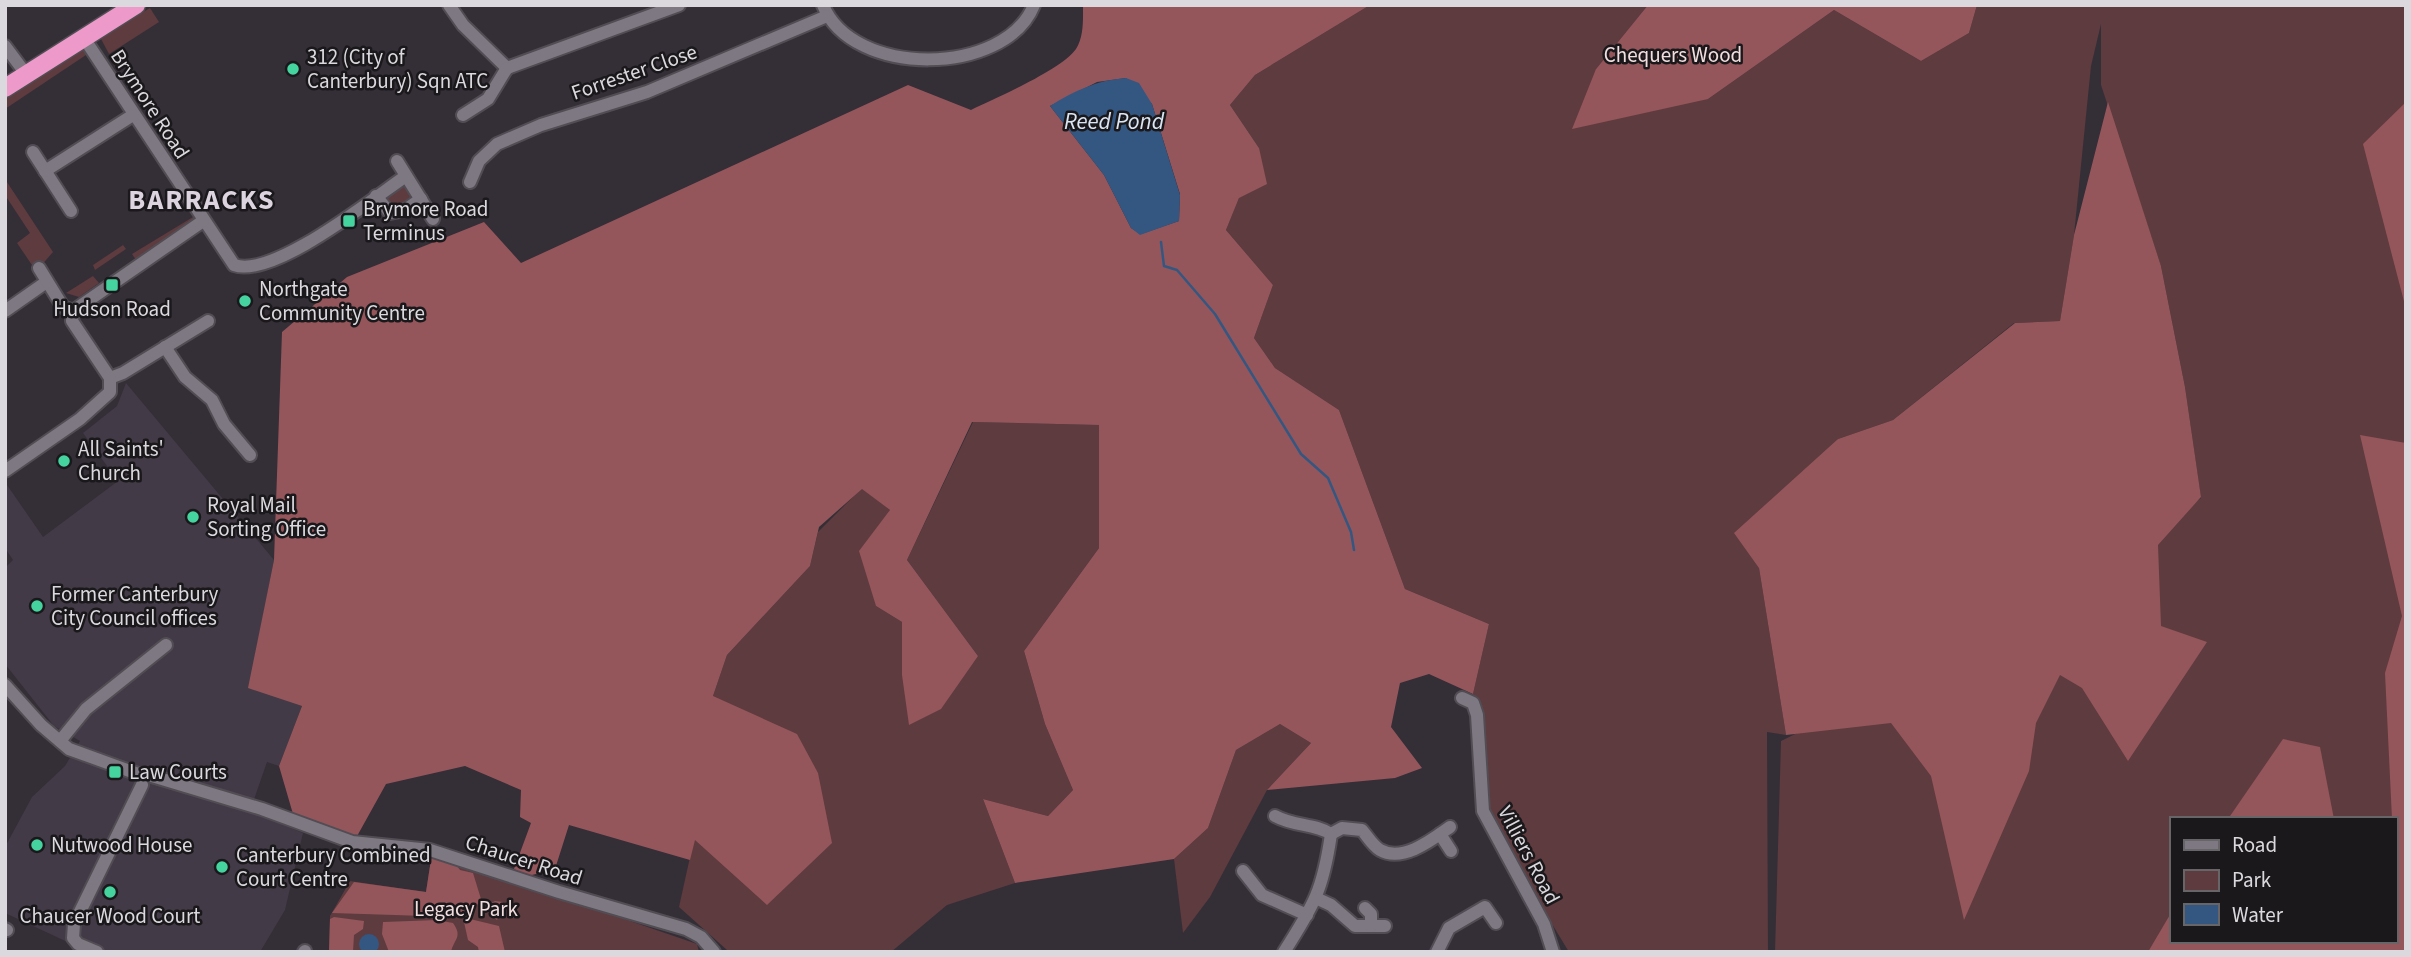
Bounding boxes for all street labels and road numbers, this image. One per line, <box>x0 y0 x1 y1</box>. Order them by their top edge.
street label: Forrester Close <box>567 36 701 108</box>
street label: Brymore Road <box>103 43 197 165</box>
street label: Villiers Road <box>1491 800 1567 910</box>
street label: Chaucer Road <box>462 827 586 893</box>

